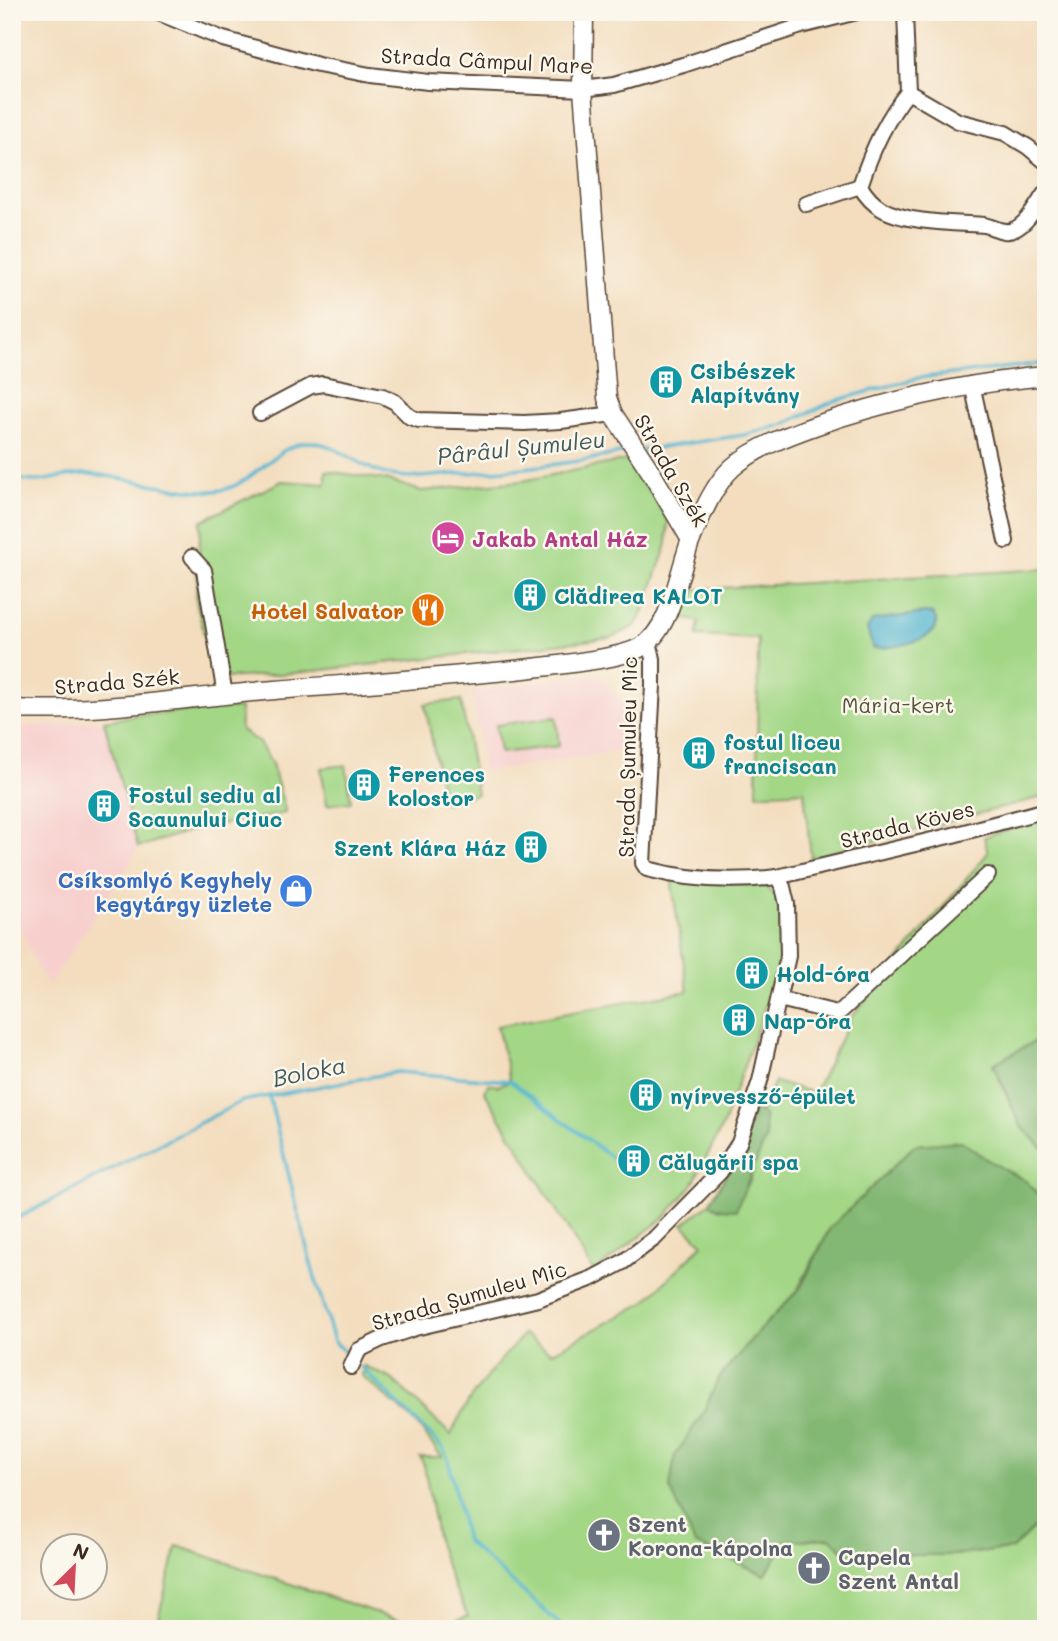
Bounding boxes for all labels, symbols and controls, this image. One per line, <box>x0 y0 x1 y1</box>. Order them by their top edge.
street label: Strada Câmpul Mare <box>380 41 594 79</box>
place label: Csibészek Alapítvány <box>690 357 800 409</box>
building icon: Csibészek Alapítvány <box>647 363 685 401</box>
street label: Strada Szék <box>629 409 715 531</box>
water label: Pârâul Șumuleu <box>435 423 607 472</box>
hotel icon: Jakab Antal Ház <box>429 519 467 557</box>
place label: Jakab Antal Ház <box>472 525 648 552</box>
building icon: Clădirea KALOT <box>511 576 549 614</box>
place label: Clădirea KALOT <box>554 582 723 609</box>
restaurant icon: Hotel Salvator <box>409 591 447 629</box>
place label: Hotel Salvator <box>250 597 404 624</box>
street label: Strada Șumuleu Mic <box>612 656 643 858</box>
street label: Strada Szék <box>53 662 181 700</box>
park label: Mária-kert <box>842 691 954 718</box>
place label: fostul liceu franciscan <box>724 728 841 779</box>
building icon: fostul liceu franciscan <box>680 734 718 772</box>
place label: Ferences kolostor <box>388 760 485 811</box>
building icon: Ferences kolostor <box>345 766 383 804</box>
place label: Fostul sediu al Scaunului Ciuc <box>128 781 282 832</box>
building icon: Fostul sediu al Scaunului Ciuc <box>85 787 123 825</box>
street label: Strada Köves <box>837 794 977 854</box>
building icon: Szent Klára Ház <box>512 828 550 866</box>
place label: Szent Klára Ház <box>334 834 506 861</box>
place label: Csíksomlyó Kegyhely kegytárgy üzlete <box>58 866 272 918</box>
shop icon: Csíksomlyó Kegyhely kegytárgy üzlete <box>277 872 315 910</box>
building icon: Hold-óra <box>733 954 771 992</box>
place label: Hold-óra <box>776 960 870 987</box>
building icon: Nap-óra <box>720 1001 758 1039</box>
place label: Nap-óra <box>764 1007 852 1034</box>
water label: Boloka <box>270 1049 348 1093</box>
building icon: nyírvessző-épület <box>627 1076 665 1114</box>
place label: nyírvessző-épület <box>670 1082 856 1110</box>
building icon: Călugării spa <box>615 1142 653 1180</box>
place label: Călugării spa <box>658 1148 799 1175</box>
street label: Strada Șumuleu Mic <box>369 1254 570 1337</box>
place label: Szent Korona-kápolna <box>628 1510 793 1561</box>
church icon: Szent Korona-kápolna <box>585 1516 623 1554</box>
north arrow <box>38 1532 108 1602</box>
text: N <box>69 1537 93 1565</box>
place label: Capela Szent Antal <box>838 1543 959 1594</box>
church icon: Capela Szent Antal <box>795 1549 833 1587</box>

